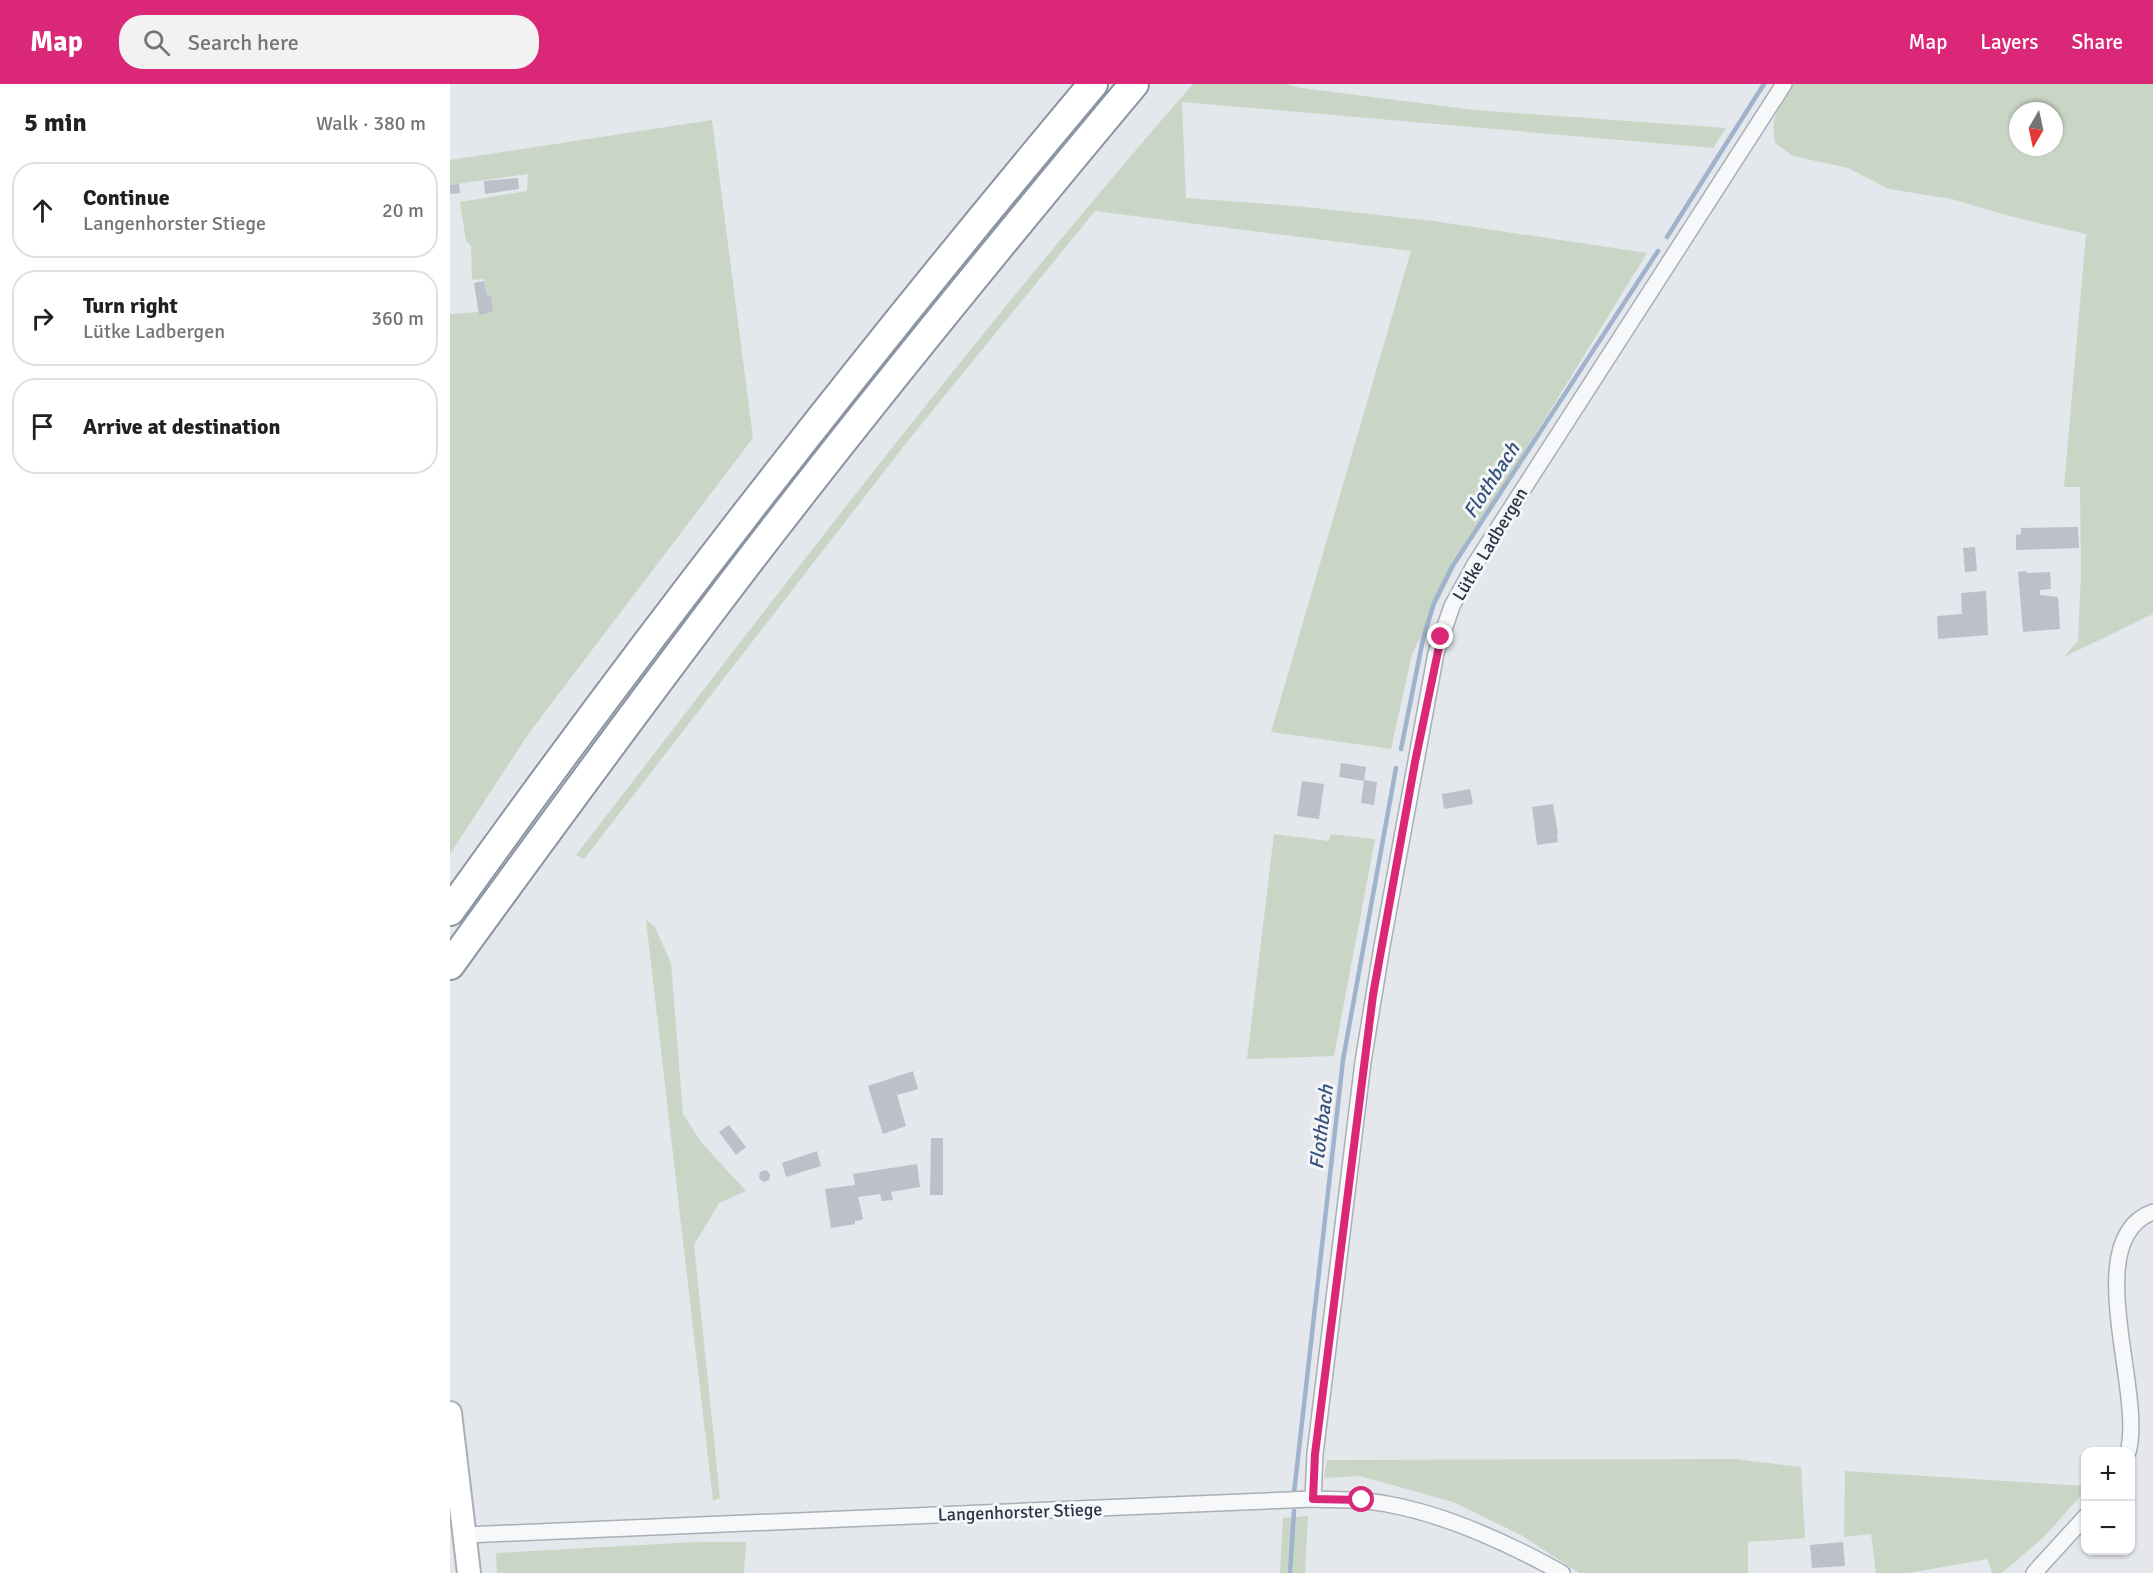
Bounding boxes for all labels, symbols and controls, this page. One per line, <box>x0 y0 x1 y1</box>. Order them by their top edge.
search box <box>119 15 539 69</box>
text: Map <box>30 25 83 59</box>
icon: search <box>140 26 173 59</box>
text: Search here <box>188 29 299 56</box>
text: Map <box>1909 29 1947 55</box>
text: Layers <box>1980 29 2038 55</box>
text: Share <box>2071 29 2123 55</box>
north arrow <box>2009 102 2063 156</box>
text: 5 min <box>24 107 87 139</box>
text: Walk · 380 m <box>316 111 426 136</box>
text: Continue <box>83 184 170 211</box>
icon: ahead <box>26 194 59 227</box>
text: 20 m <box>382 198 424 223</box>
text: Langenhorster Stiege <box>83 211 266 236</box>
text: Turn right <box>83 292 178 319</box>
icon: right <box>26 302 59 335</box>
text: 360 m <box>371 306 424 331</box>
text: Lütke Ladbergen <box>83 319 225 344</box>
icon: arrive <box>26 410 59 443</box>
text: Arrive at destination <box>83 413 280 440</box>
water label: Flothbach <box>1458 437 1526 523</box>
street label: Lütke Ladbergen <box>1448 484 1532 604</box>
route end <box>1427 623 1453 649</box>
water label: Flothbach <box>1304 1082 1339 1171</box>
map controls <box>2081 1447 2135 1555</box>
button: + <box>2081 1447 2135 1501</box>
route start <box>1348 1486 1374 1512</box>
street label: Langenhorster Stiege <box>937 1498 1103 1526</box>
button: − <box>2081 1501 2135 1555</box>

